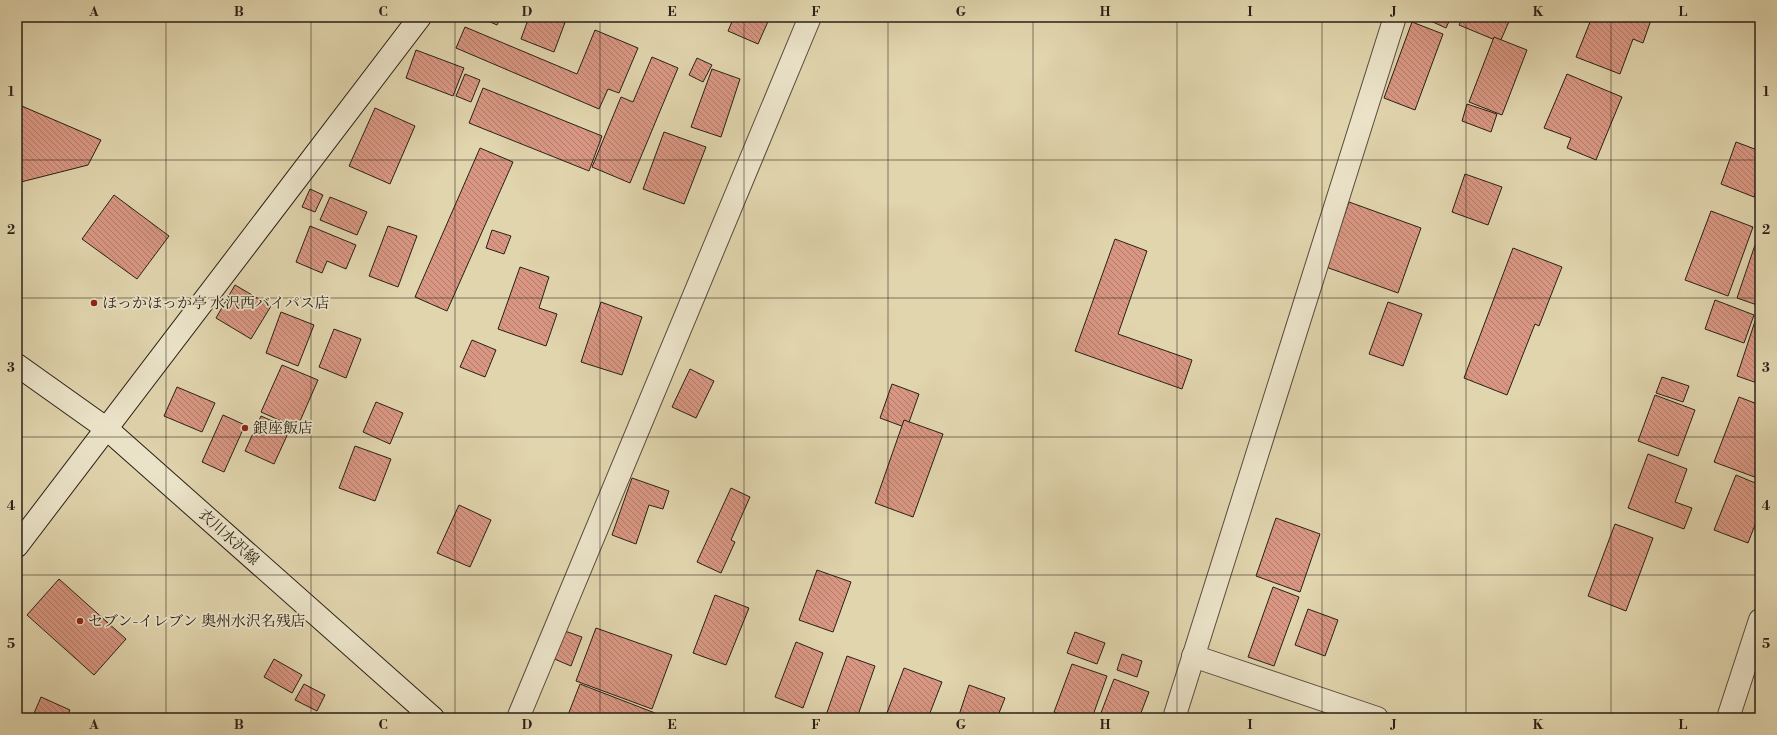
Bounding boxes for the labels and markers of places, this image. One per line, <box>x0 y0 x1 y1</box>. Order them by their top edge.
place label: ほっかほっか亭 水沢西バイパス店 <box>102 294 330 313</box>
marker: ほっかほっか亭 水沢西バイパス店 <box>89 298 99 308</box>
place label: 銀座飯店 <box>253 419 313 438</box>
marker: 銀座飯店 <box>240 423 250 433</box>
place label: セブン-イレブン 奥州水沢名残店 <box>88 612 306 631</box>
marker: セブン-イレブン 奥州水沢名残店 <box>75 616 85 626</box>

